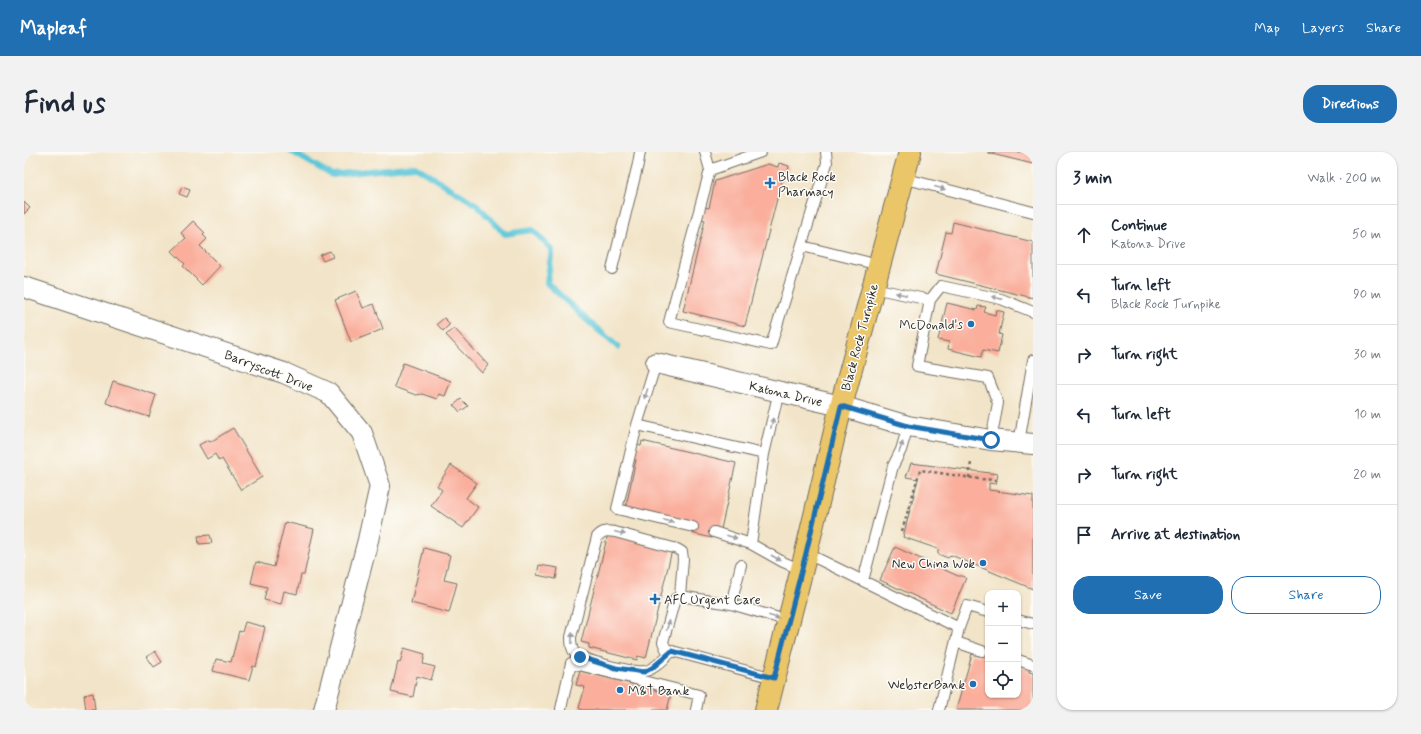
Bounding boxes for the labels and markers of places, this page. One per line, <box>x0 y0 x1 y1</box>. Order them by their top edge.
place label: Black Rock Pharmacy <box>778 169 836 201</box>
marker: Black Rock Pharmacy <box>765 178 775 188</box>
place label: McDonald's <box>899 317 963 334</box>
marker: McDonald's <box>966 319 976 329</box>
place label: New China Wok <box>892 556 975 573</box>
marker: New China Wok <box>978 558 988 568</box>
place label: AFC Urgent Care <box>664 592 761 609</box>
marker: AFC Urgent Care <box>649 593 661 605</box>
place label: WebsterBank <box>888 677 965 694</box>
marker: WebsterBank <box>968 679 978 689</box>
place label: M&T Bank <box>628 683 690 700</box>
marker: M&T Bank <box>615 685 625 695</box>

